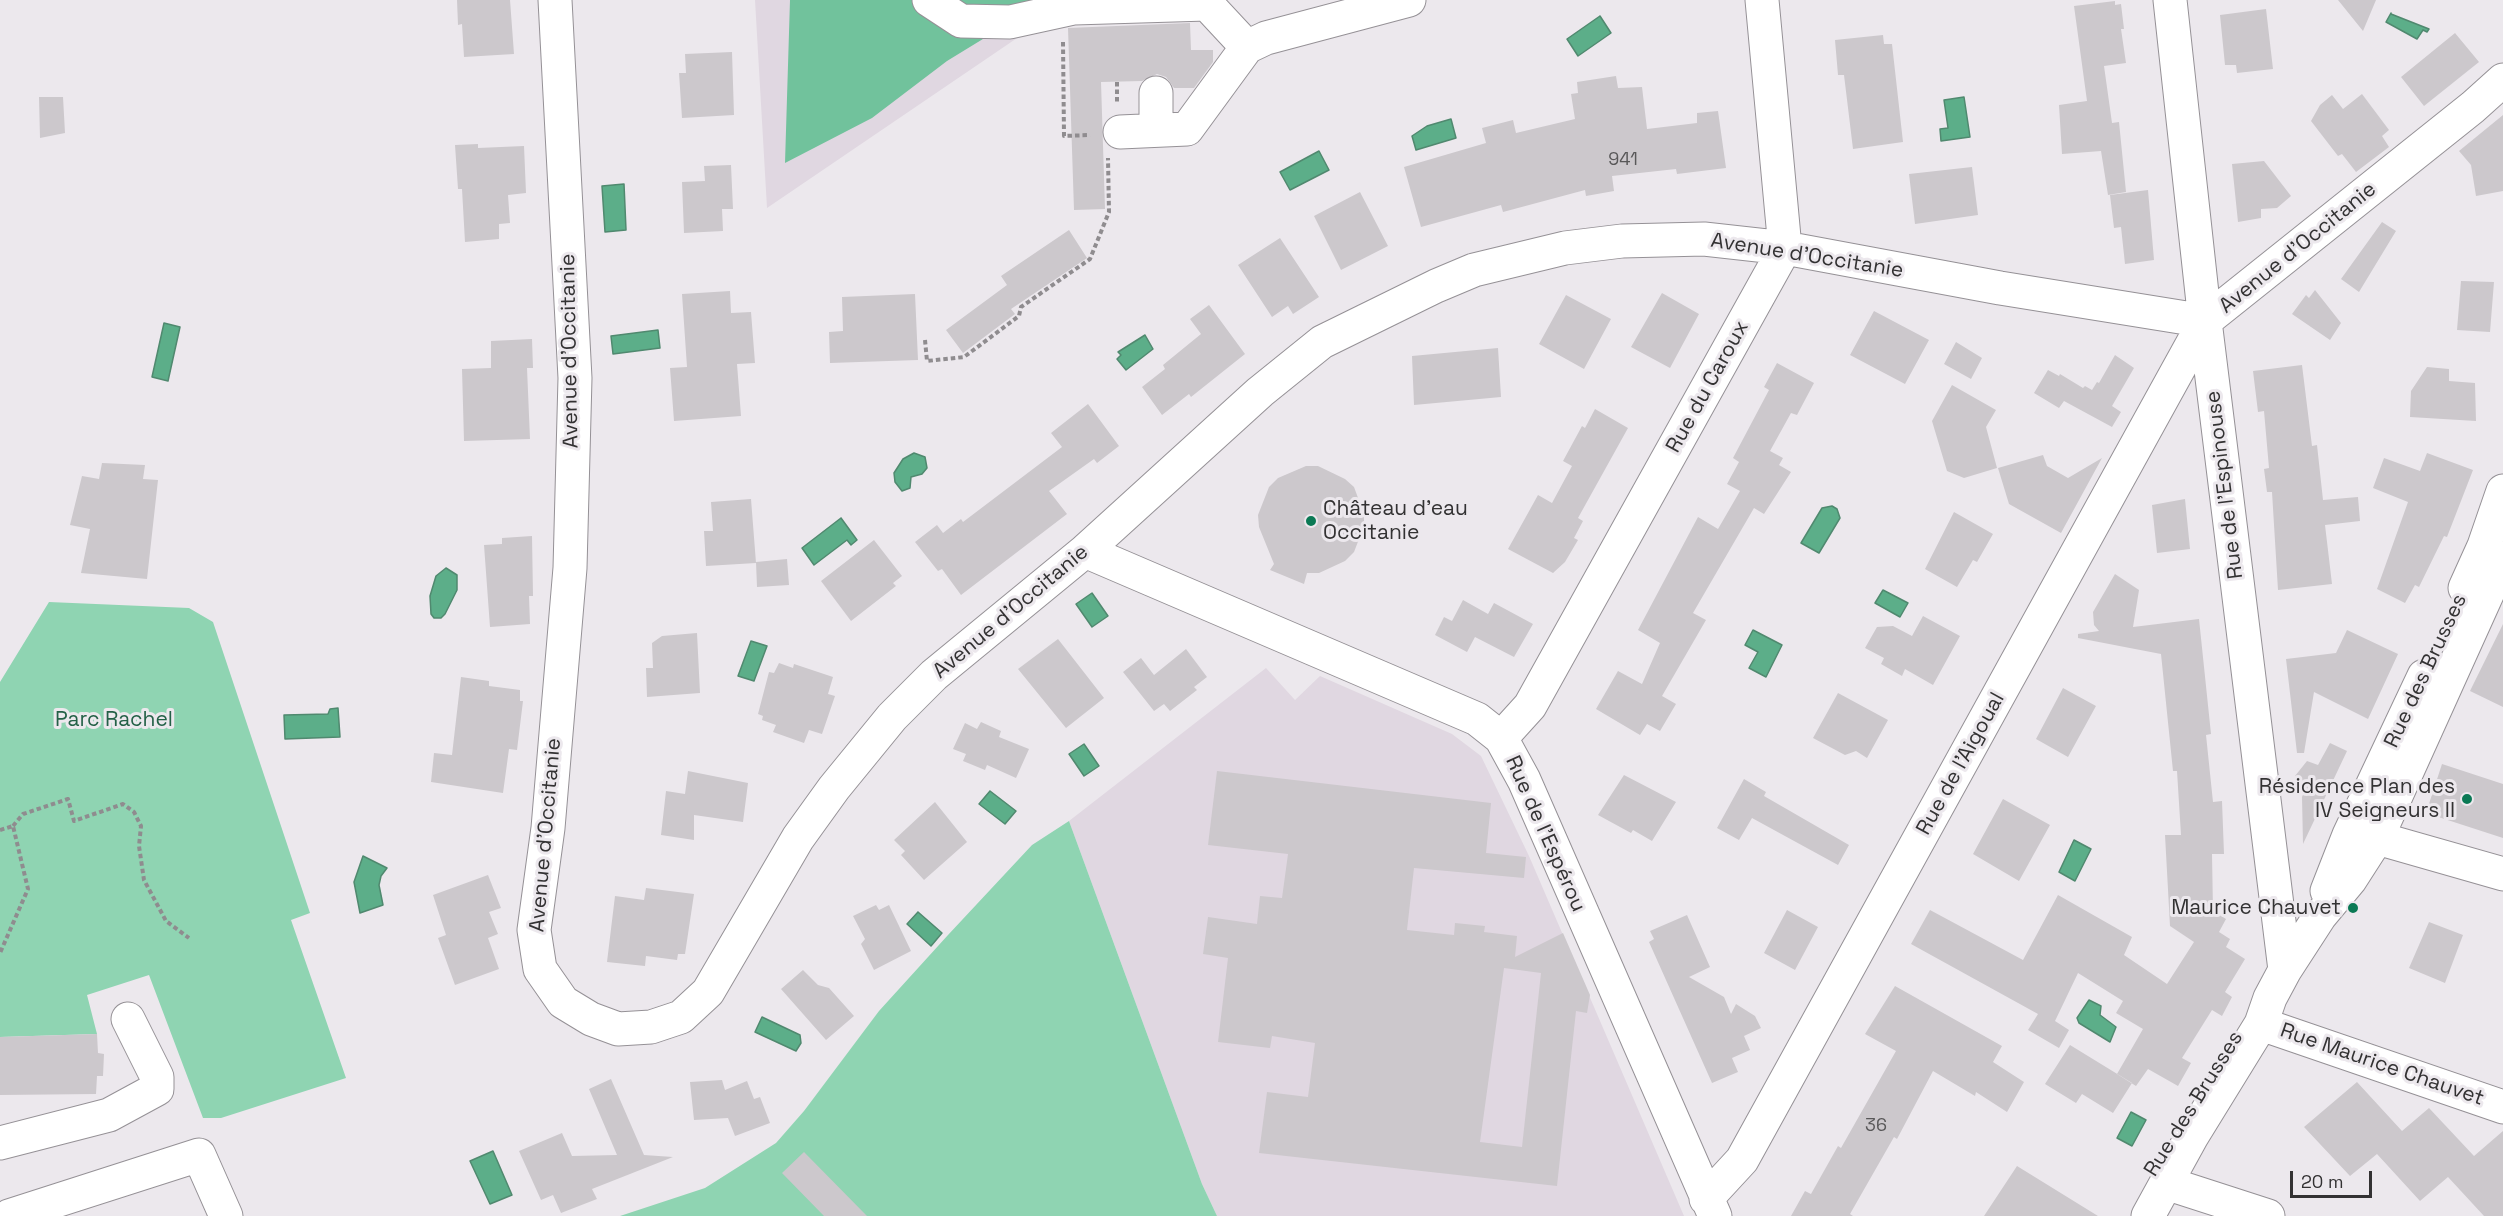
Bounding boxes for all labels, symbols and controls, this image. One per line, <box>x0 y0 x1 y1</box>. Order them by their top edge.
house number: 941 <box>1608 149 1638 171</box>
street label: Avenue d'Occitanie <box>2214 177 2382 319</box>
street label: Avenue d'Occitanie <box>1709 228 1905 284</box>
street label: Avenue d'Occitanie <box>556 253 584 449</box>
street label: Rue du Caroux <box>1661 317 1755 457</box>
street label: Rue de l'Espinouse <box>2201 389 2249 581</box>
place label: Château d'eau Occitanie <box>1323 496 1468 546</box>
marker: Château d'eau Occitanie <box>1304 514 1318 528</box>
street label: Avenue d'Occitanie <box>928 540 1094 684</box>
street label: Rue des Brusses <box>2379 590 2473 752</box>
street label: Rue de l'Aigoual <box>1911 688 2011 840</box>
park label: Parc Rachel <box>55 707 173 733</box>
street label: Avenue d'Occitanie <box>525 737 567 933</box>
street label: Rue de l'Espérou <box>1499 752 1591 916</box>
place label: Résidence Plan des IV Seigneurs II <box>2259 774 2455 824</box>
marker: Résidence Plan des IV Seigneurs II <box>2460 792 2474 806</box>
place label: Maurice Chauvet <box>2171 895 2341 921</box>
marker: Maurice Chauvet <box>2346 901 2360 915</box>
street label: Rue Maurice Chauvet <box>2277 1018 2487 1112</box>
street label: Rue des Brusses <box>2139 1027 2249 1181</box>
house number: 36 <box>1865 1115 1887 1137</box>
scale bar <box>2293 1159 2376 1197</box>
text: 20 m <box>2301 1170 2344 1193</box>

